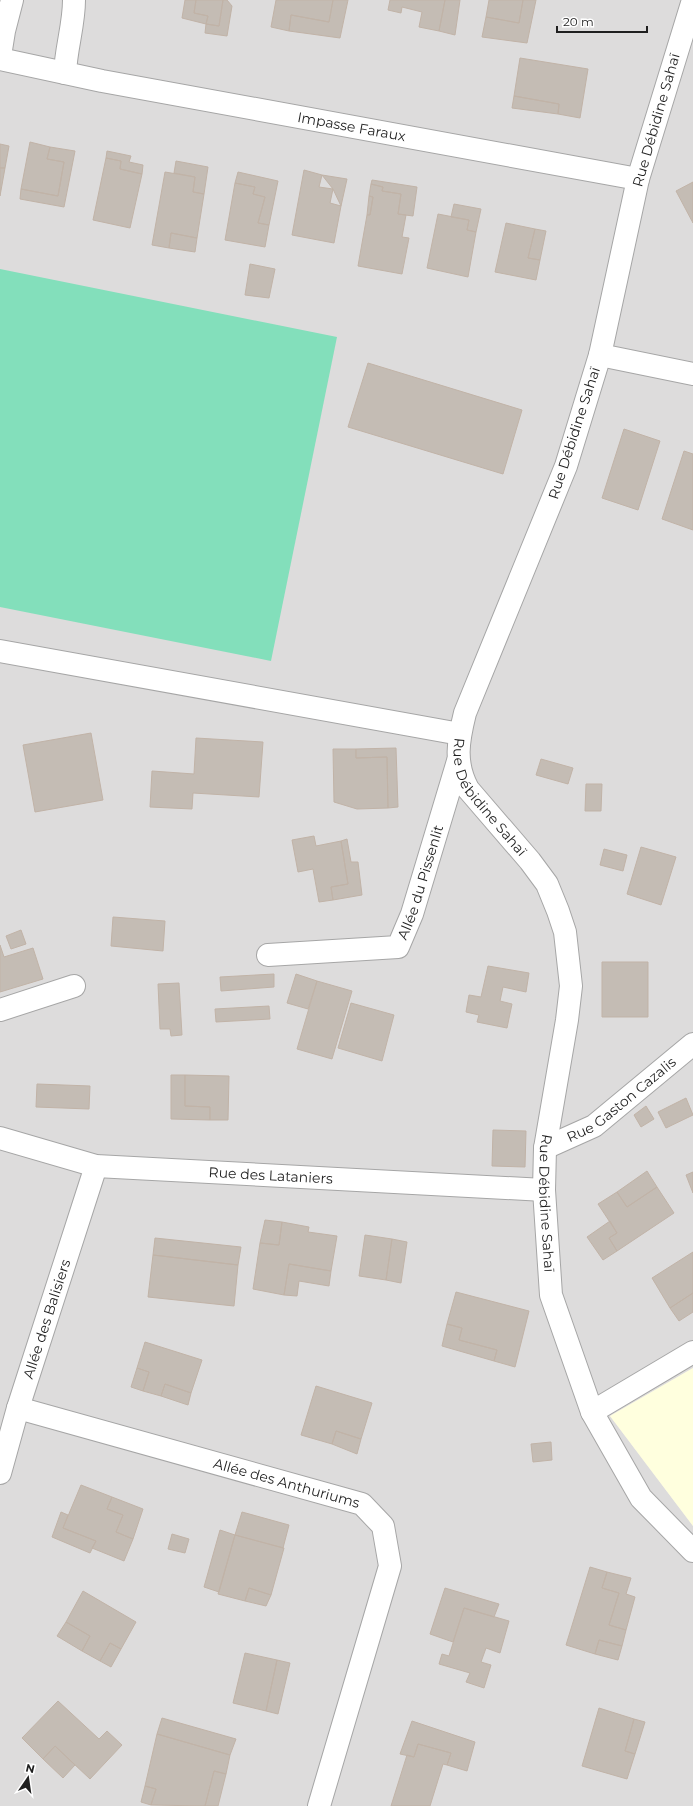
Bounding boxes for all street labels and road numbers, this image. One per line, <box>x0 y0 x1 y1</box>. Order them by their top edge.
street label: Rue Débidine Sahaï <box>628 51 684 189</box>
street label: Impasse Faraux <box>296 108 408 145</box>
street label: Rue Débidine Sahaï <box>544 364 604 501</box>
street label: Rue Débidine Sahaï <box>450 737 531 860</box>
street label: Allée du Pissenlit <box>393 822 447 942</box>
street label: Rue Gaston Cazalis <box>564 1053 680 1146</box>
street label: Rue Débidine Sahaï <box>535 1133 558 1273</box>
street label: Rue des Lataniers <box>208 1163 334 1188</box>
street label: Allée des Balisiers <box>19 1257 74 1381</box>
street label: Allée des Anthuriums <box>211 1454 362 1512</box>

